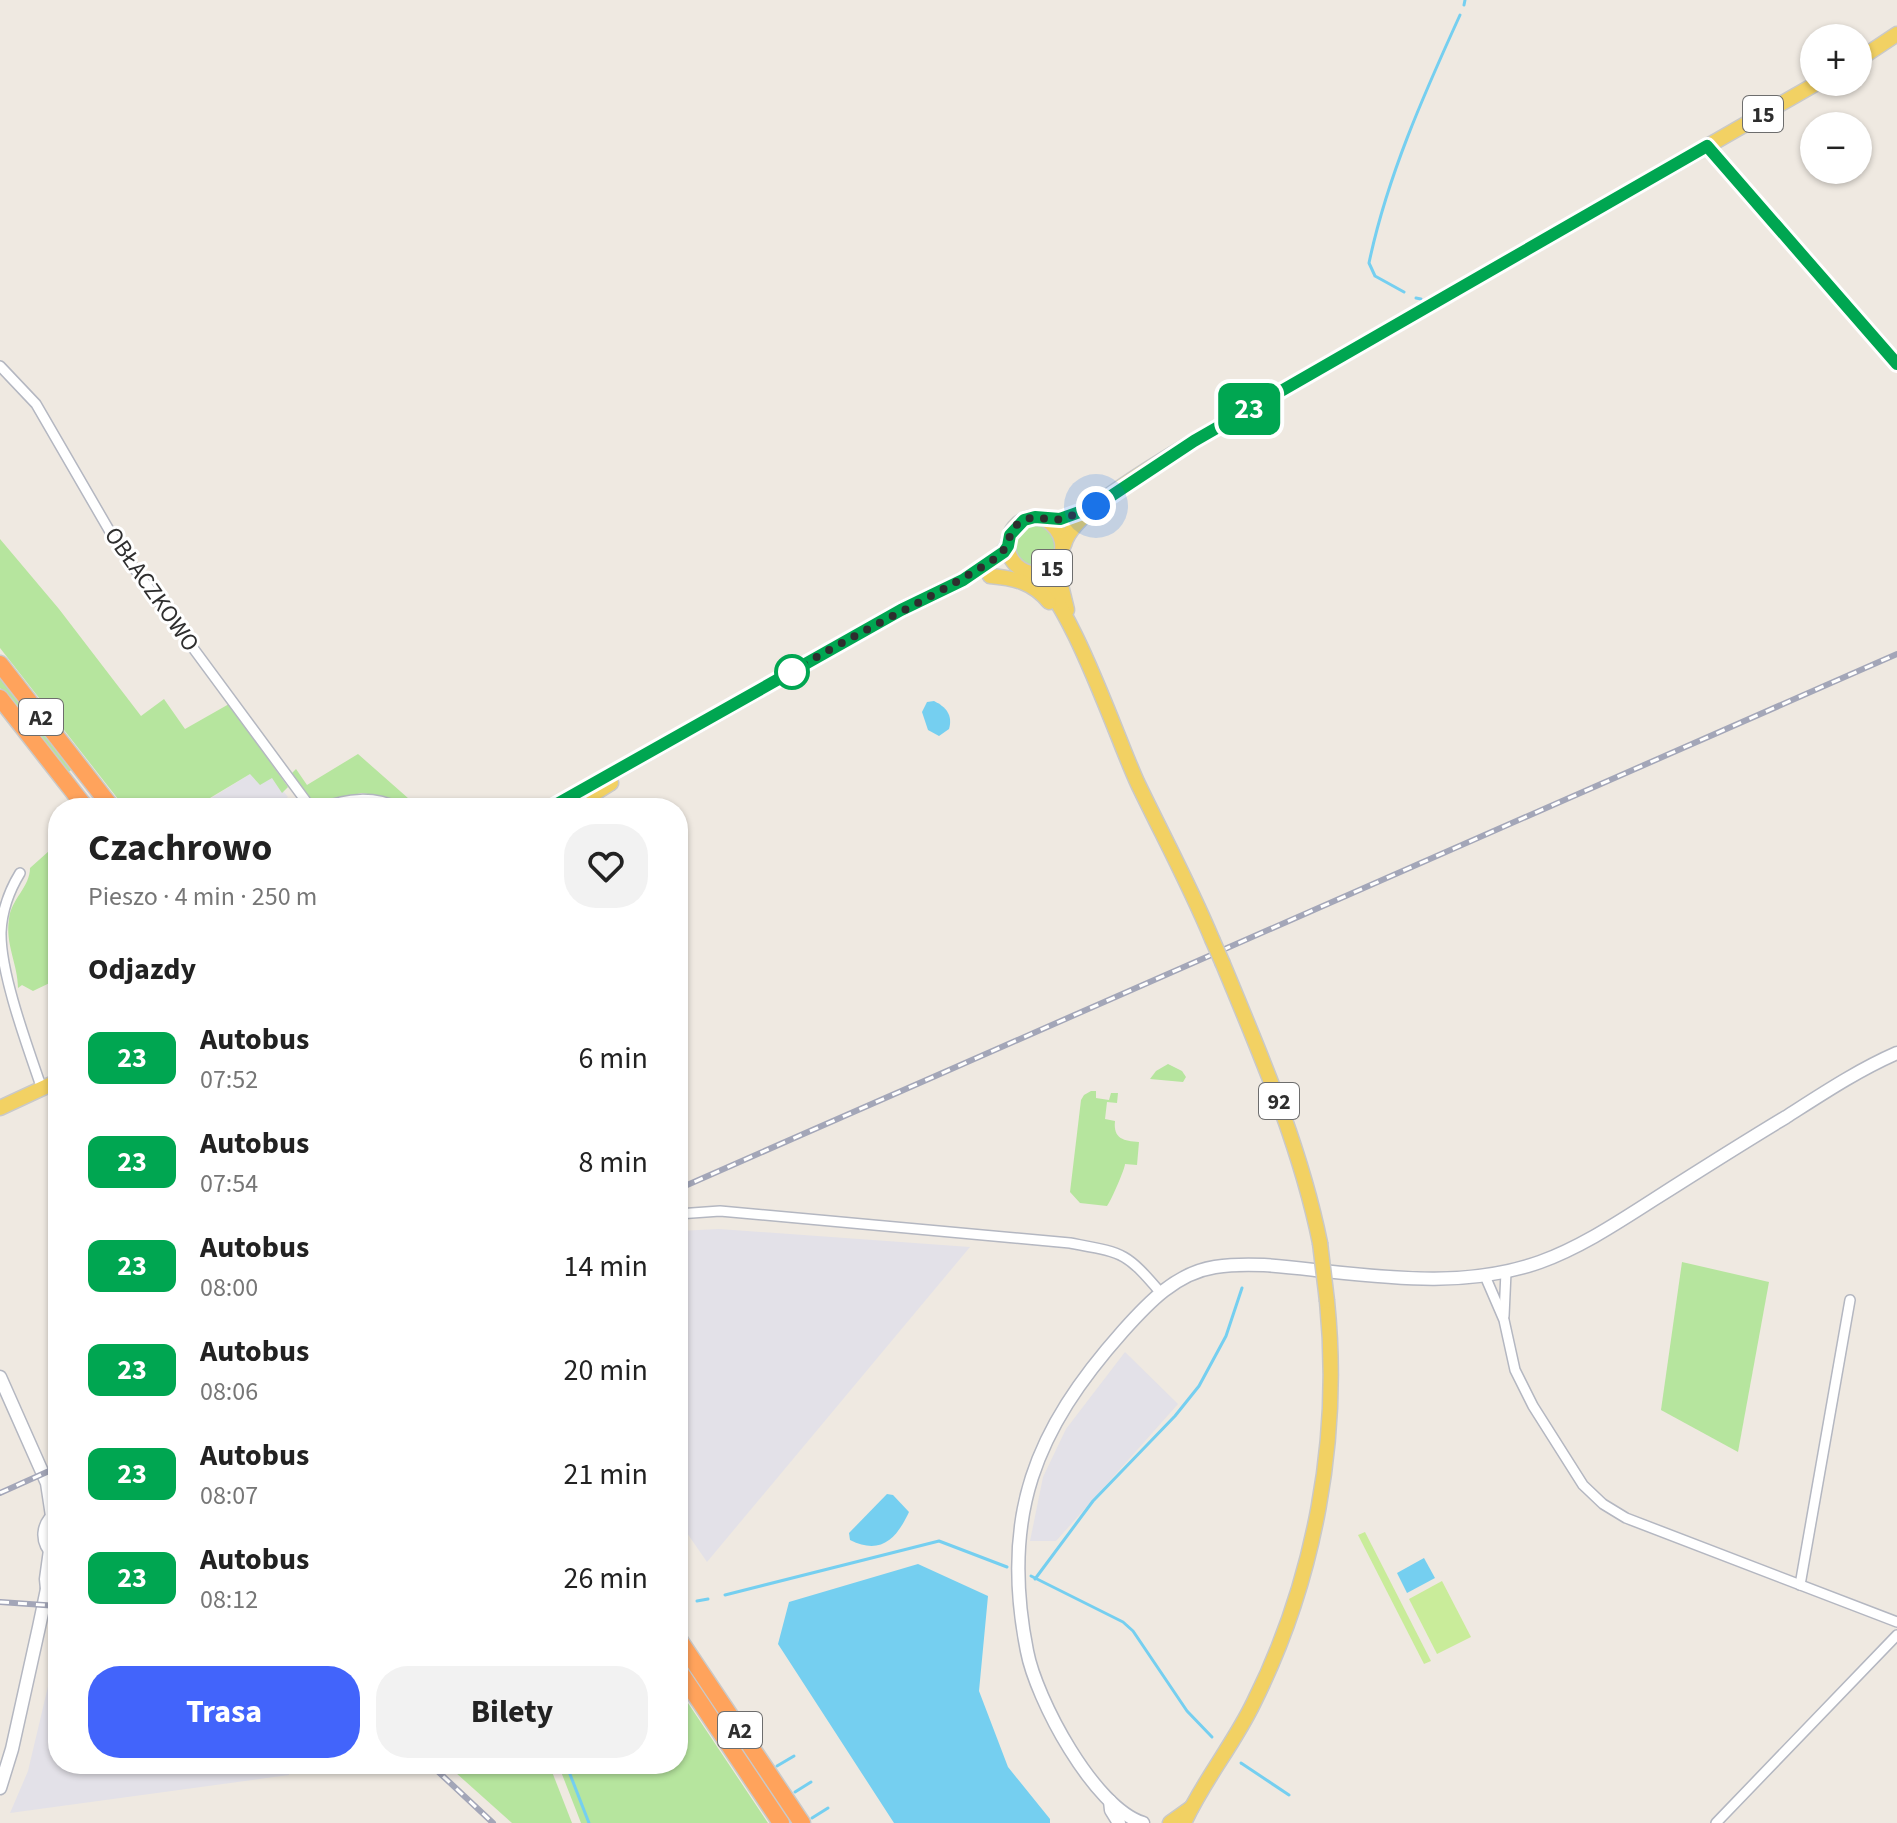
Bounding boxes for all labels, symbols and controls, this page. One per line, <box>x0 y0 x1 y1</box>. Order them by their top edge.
map controls <box>1800 24 1872 184</box>
button: + <box>1800 24 1872 96</box>
road number: 15 <box>1743 96 1783 132</box>
button: − <box>1800 112 1872 184</box>
line badge: 23 <box>1213 383 1285 435</box>
text: 23 <box>1234 389 1264 429</box>
your location <box>1076 486 1116 526</box>
street label: OBŁACZKOWO <box>96 520 208 659</box>
road number: 15 <box>1032 550 1072 586</box>
unlabelled marker <box>775 655 809 689</box>
road number: A2 <box>19 699 63 735</box>
text: Czachrowo <box>88 821 272 875</box>
button: heart <box>564 824 648 908</box>
text: Pieszo · 4 min · 250 m <box>88 878 317 915</box>
text: Odjazdy <box>88 948 196 991</box>
text: Autobus <box>200 1018 309 1061</box>
text: 6 min <box>578 1037 648 1080</box>
text: 23 <box>117 1038 147 1078</box>
text: 07:52 <box>200 1061 258 1098</box>
road number: 92 <box>1259 1083 1299 1119</box>
text: Autobus <box>200 1122 309 1165</box>
text: 8 min <box>578 1141 648 1184</box>
text: 23 <box>117 1142 147 1182</box>
text: 07:54 <box>200 1165 258 1202</box>
text: Autobus <box>200 1226 309 1269</box>
text: 14 min <box>564 1245 648 1288</box>
text: 23 <box>117 1246 147 1286</box>
text: 08:00 <box>200 1269 258 1306</box>
text: Autobus <box>200 1330 309 1373</box>
text: 20 min <box>564 1349 648 1392</box>
text: 23 <box>117 1350 147 1390</box>
text: 08:06 <box>200 1373 258 1410</box>
text: Autobus <box>200 1434 309 1477</box>
text: 21 min <box>564 1453 648 1496</box>
text: 23 <box>117 1454 147 1494</box>
text: 08:07 <box>200 1477 258 1514</box>
text: Autobus <box>200 1538 309 1581</box>
text: 26 min <box>564 1557 648 1600</box>
text: 23 <box>117 1558 147 1598</box>
text: 08:12 <box>200 1581 258 1618</box>
button: Trasa <box>88 1666 360 1758</box>
button: Bilety <box>376 1666 648 1758</box>
road number: A2 <box>718 1712 762 1748</box>

